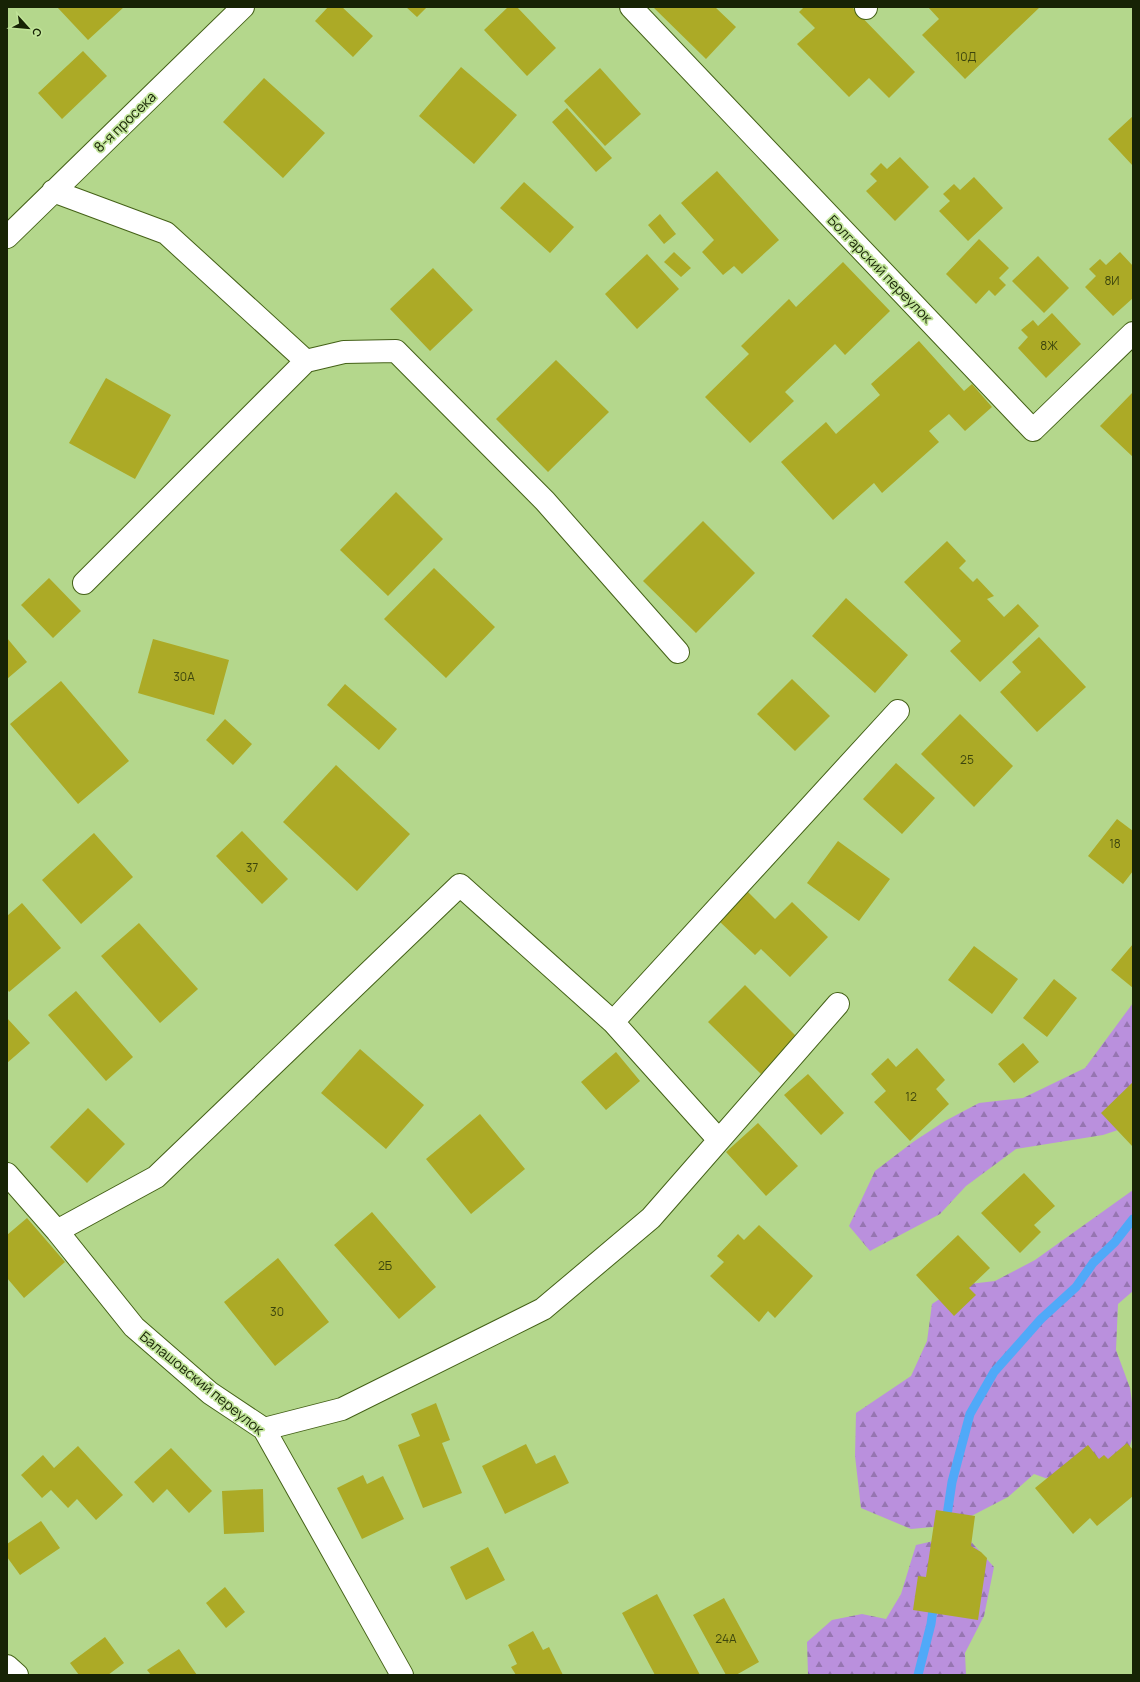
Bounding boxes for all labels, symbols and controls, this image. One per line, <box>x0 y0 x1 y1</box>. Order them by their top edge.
north arrow <box>8 8 48 48</box>
text: С <box>29 26 46 40</box>
house number: 10Д <box>956 48 977 65</box>
street label: 8-я просека <box>89 87 160 156</box>
street label: Болгарский переулок <box>824 210 938 328</box>
house number: 8И <box>1104 272 1120 289</box>
house number: 8Ж <box>1040 337 1058 354</box>
house number: 30А <box>173 668 195 685</box>
house number: 25 <box>960 751 974 768</box>
house number: 18 <box>1109 835 1121 852</box>
house number: 37 <box>246 859 258 876</box>
house number: 12 <box>905 1088 917 1105</box>
house number: 2Б <box>378 1257 392 1274</box>
house number: 30 <box>270 1303 284 1320</box>
street label: Балашовский переулок <box>136 1327 269 1439</box>
house number: 24А <box>715 1630 737 1647</box>

